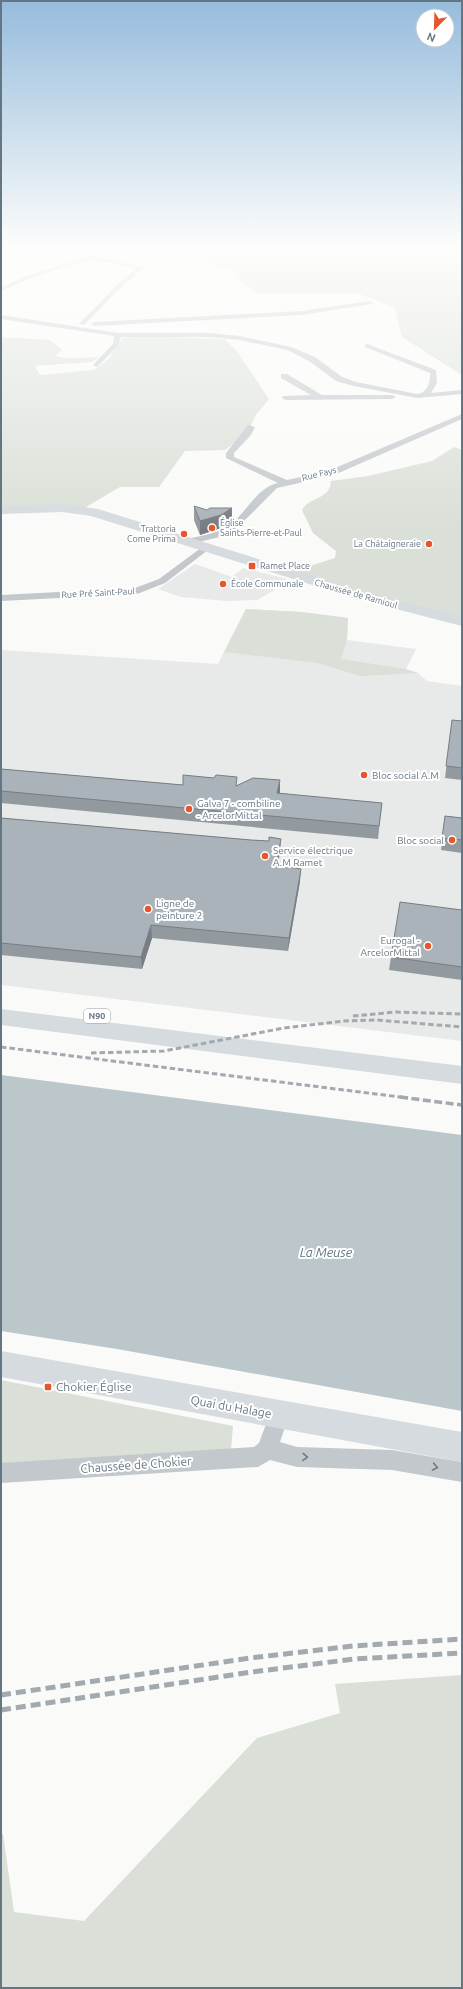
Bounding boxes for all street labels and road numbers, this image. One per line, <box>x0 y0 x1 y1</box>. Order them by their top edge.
street label: Rue Fays <box>301 465 337 483</box>
street label: Chaussée de Ramioul <box>314 577 399 611</box>
street label: Rue Pré Saint-Paul <box>61 586 136 600</box>
road number: N90 <box>84 1009 110 1023</box>
street label: Quai du Halage <box>190 1393 273 1420</box>
street label: Chaussée de Chokier <box>80 1454 192 1475</box>

